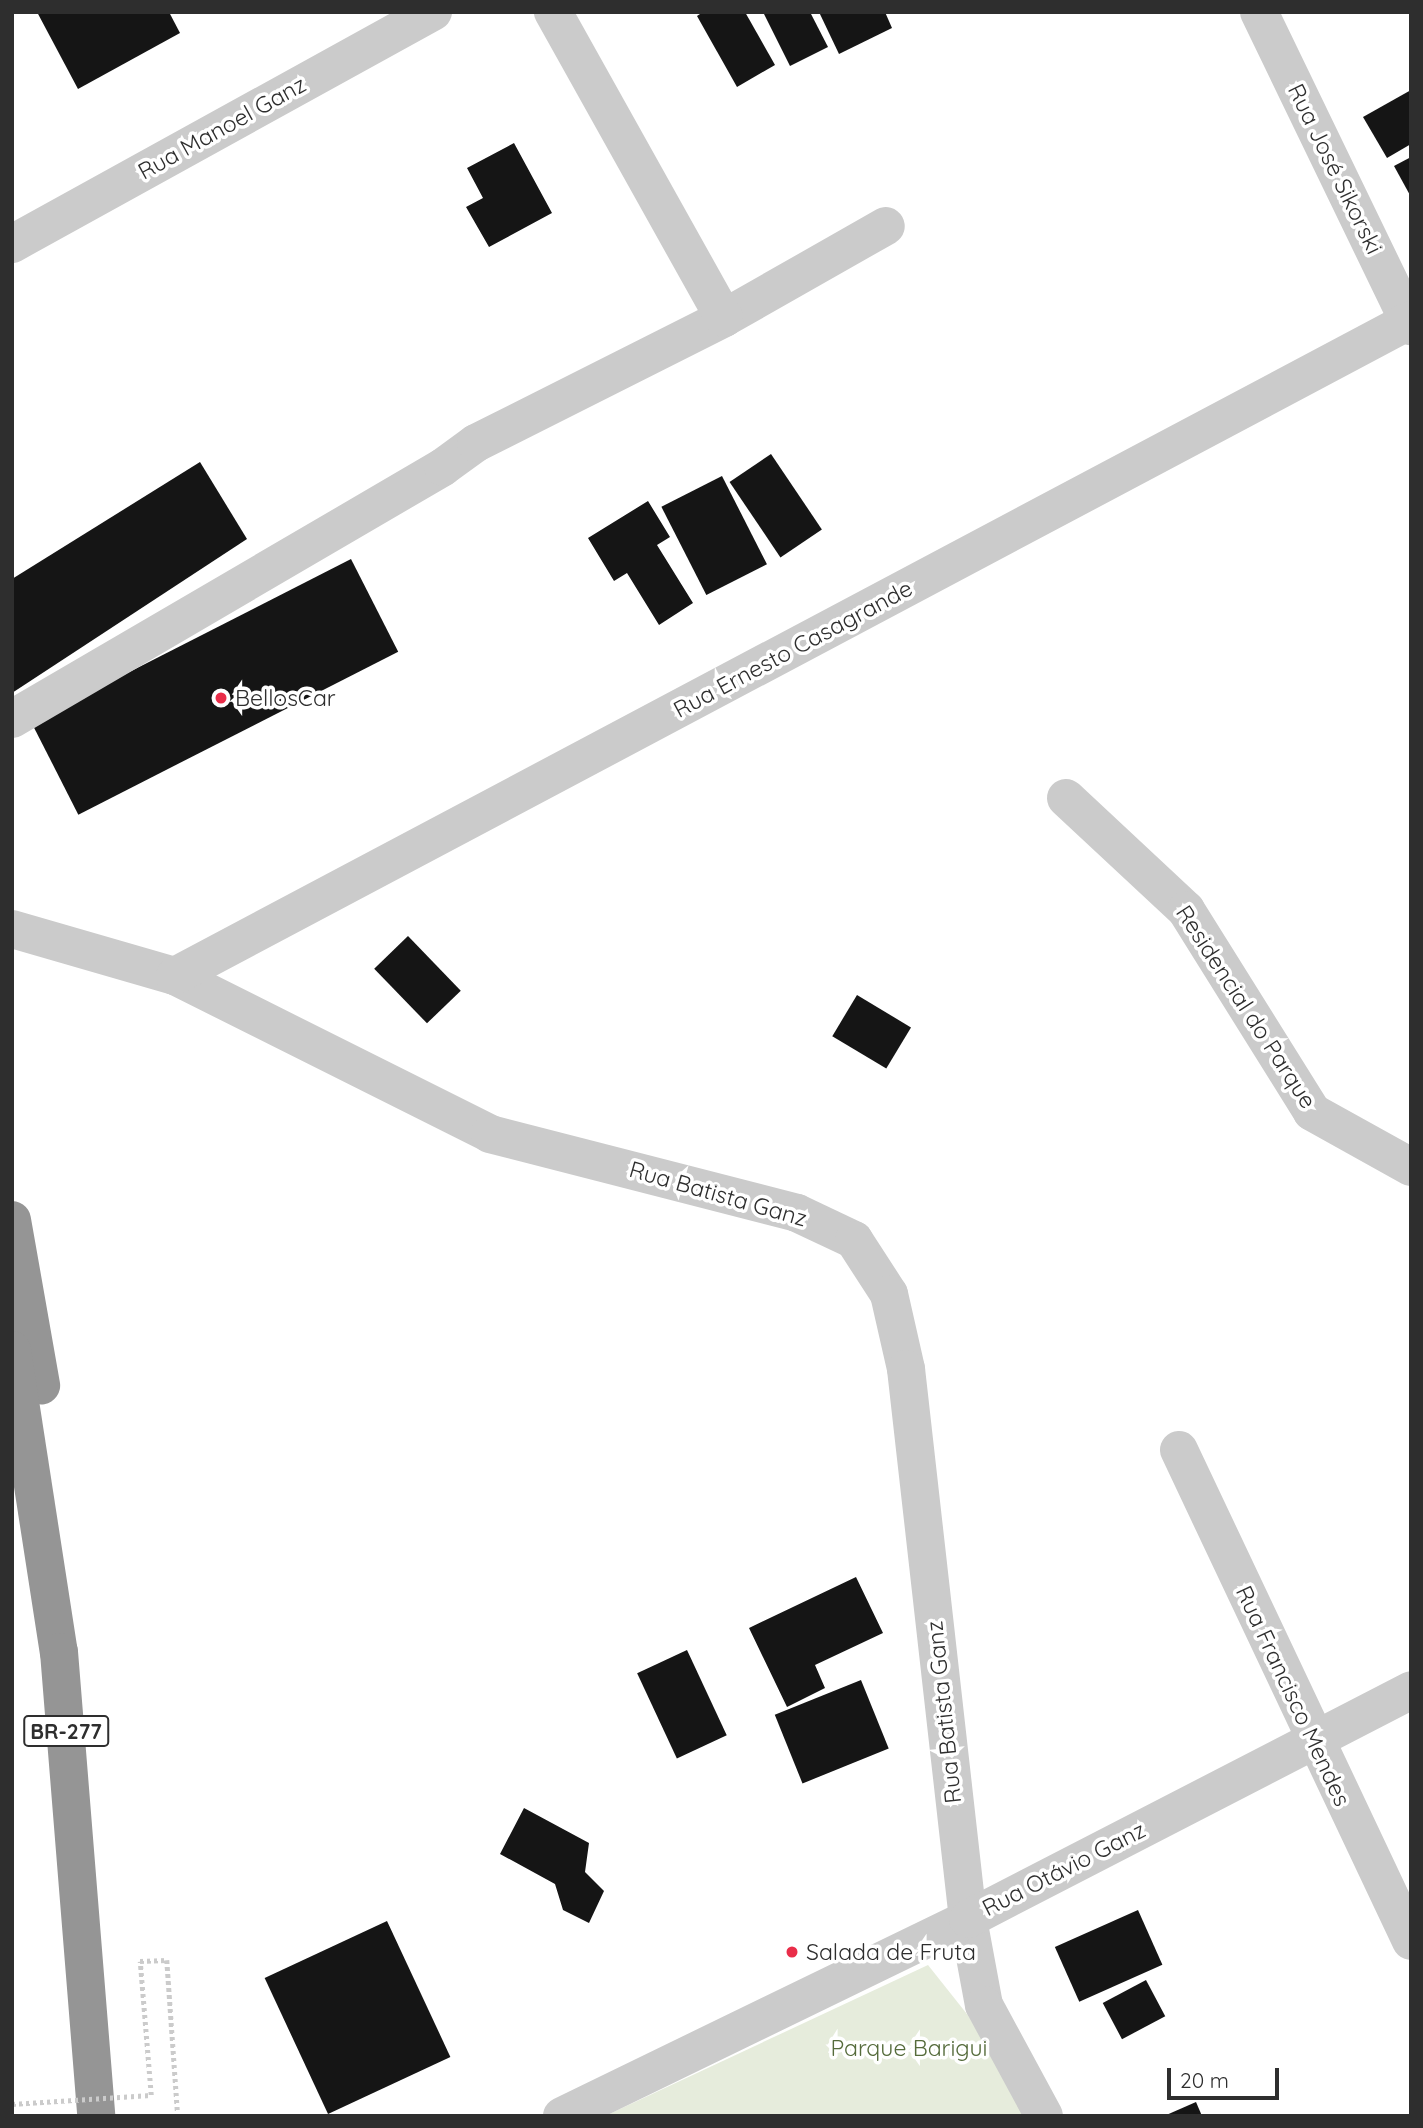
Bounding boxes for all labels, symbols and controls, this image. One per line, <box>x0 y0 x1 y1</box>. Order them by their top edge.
street label: Rua Manoel Ganz <box>133 70 311 186</box>
street label: Rua José Sikorski <box>1282 79 1388 259</box>
street label: Rua Ernesto Casagrande <box>669 574 917 724</box>
place label: BellosCar <box>235 684 336 712</box>
marker: BellosCar <box>213 690 229 706</box>
street label: Residencial do Parque <box>1170 900 1322 1114</box>
street label: Rua Batista Ganz <box>626 1155 810 1233</box>
street label: Rua Francisco Mendes <box>1230 1581 1356 1811</box>
street label: Rua Batista Ganz <box>921 1619 967 1805</box>
road number: BR-277 <box>22 1714 110 1748</box>
street label: Rua Otávio Ganz <box>978 1816 1150 1922</box>
place label: Salada de Fruta <box>806 1938 976 1966</box>
marker: Salada de Fruta <box>784 1944 800 1960</box>
park label: Parque Barigui <box>830 2034 988 2062</box>
scale bar <box>1171 2054 1283 2098</box>
text: 20 m <box>1180 2067 1229 2093</box>

